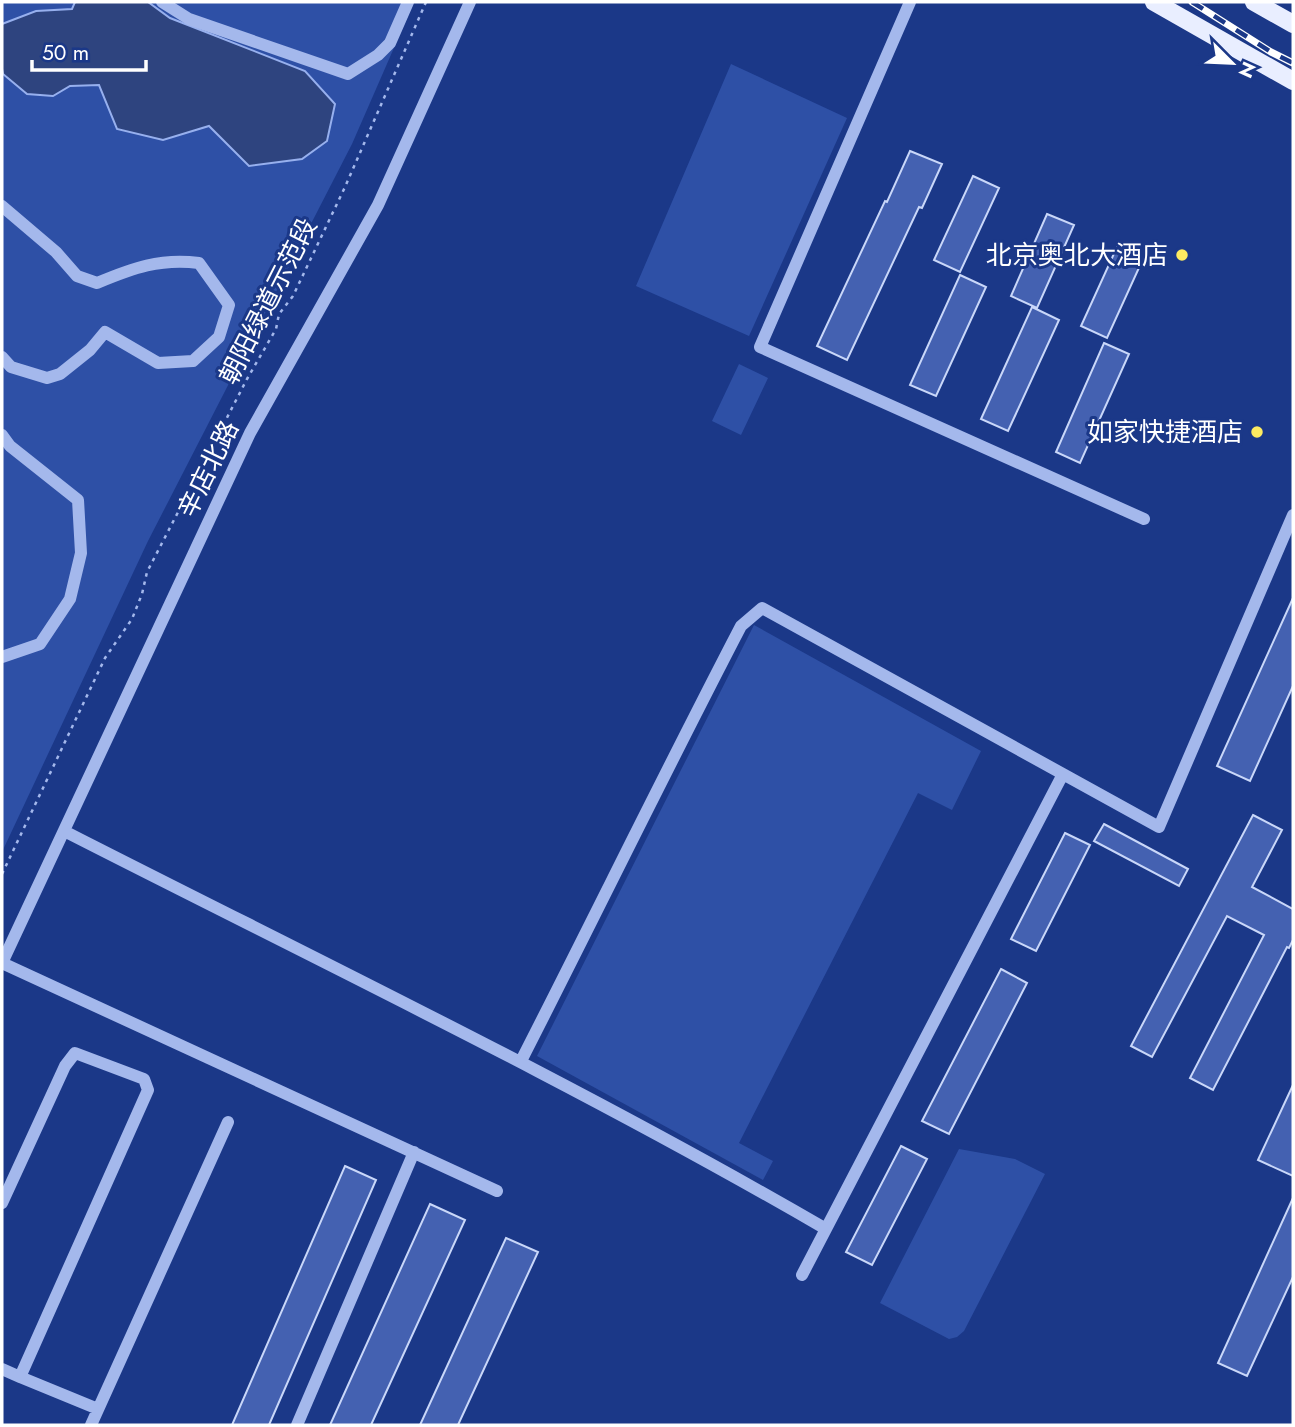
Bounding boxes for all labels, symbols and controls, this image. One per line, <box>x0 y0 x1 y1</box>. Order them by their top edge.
scale bar <box>32 28 145 72</box>
north arrow <box>1197 28 1267 98</box>
text: 50 m <box>42 38 89 68</box>
text: N <box>1232 57 1262 82</box>
street label: 朝阳绿道示范段 <box>210 211 326 391</box>
place label: 北京奥北大酒店 <box>986 236 1168 274</box>
marker: 北京奥北大酒店 <box>1174 247 1190 263</box>
place label: 如家快捷酒店 <box>1087 413 1243 451</box>
street label: 辛店北路 <box>168 414 248 524</box>
marker: 如家快捷酒店 <box>1249 424 1265 440</box>

